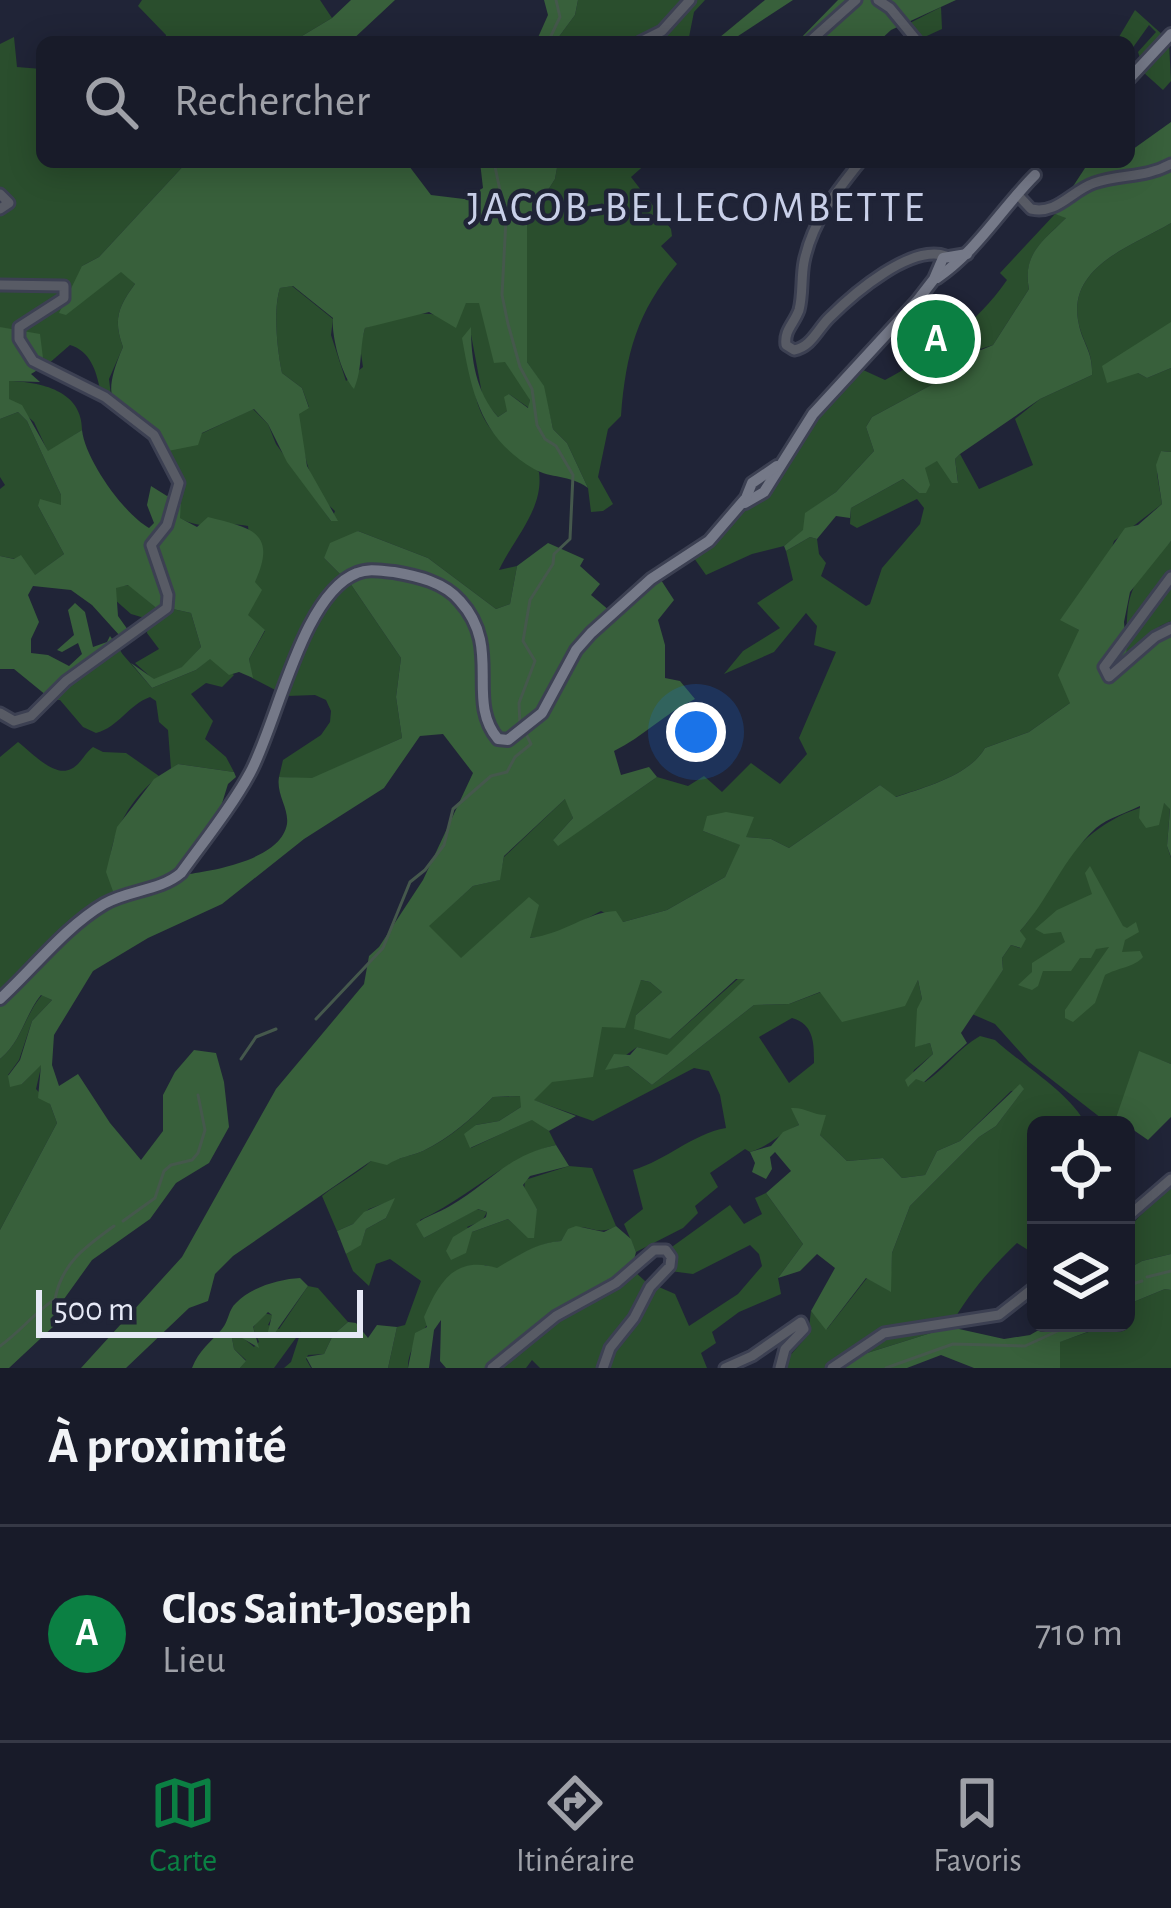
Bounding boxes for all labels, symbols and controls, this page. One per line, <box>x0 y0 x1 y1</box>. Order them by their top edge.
search box <box>36 36 1135 168</box>
icon: search <box>78 69 144 135</box>
text: Rechercher <box>174 79 370 124</box>
district label: JACOB-BELLECOMBETTE <box>467 187 927 229</box>
pin: A <box>897 294 975 384</box>
your location <box>666 702 726 762</box>
map controls <box>1027 1116 1135 1332</box>
button: locate <box>1027 1116 1135 1224</box>
button: layers <box>1027 1224 1135 1332</box>
scale bar <box>36 1284 363 1337</box>
text: 500 m <box>54 1294 135 1327</box>
text: À proximité <box>48 1421 287 1472</box>
text: Clos Saint-Joseph <box>162 1587 472 1632</box>
text: A <box>75 1614 99 1653</box>
text: 710 m <box>1035 1614 1123 1653</box>
text: Lieu <box>162 1641 226 1680</box>
tab: Carte <box>149 1770 217 1882</box>
tab: Itinéraire <box>516 1770 635 1882</box>
tab: Favoris <box>933 1770 1022 1882</box>

